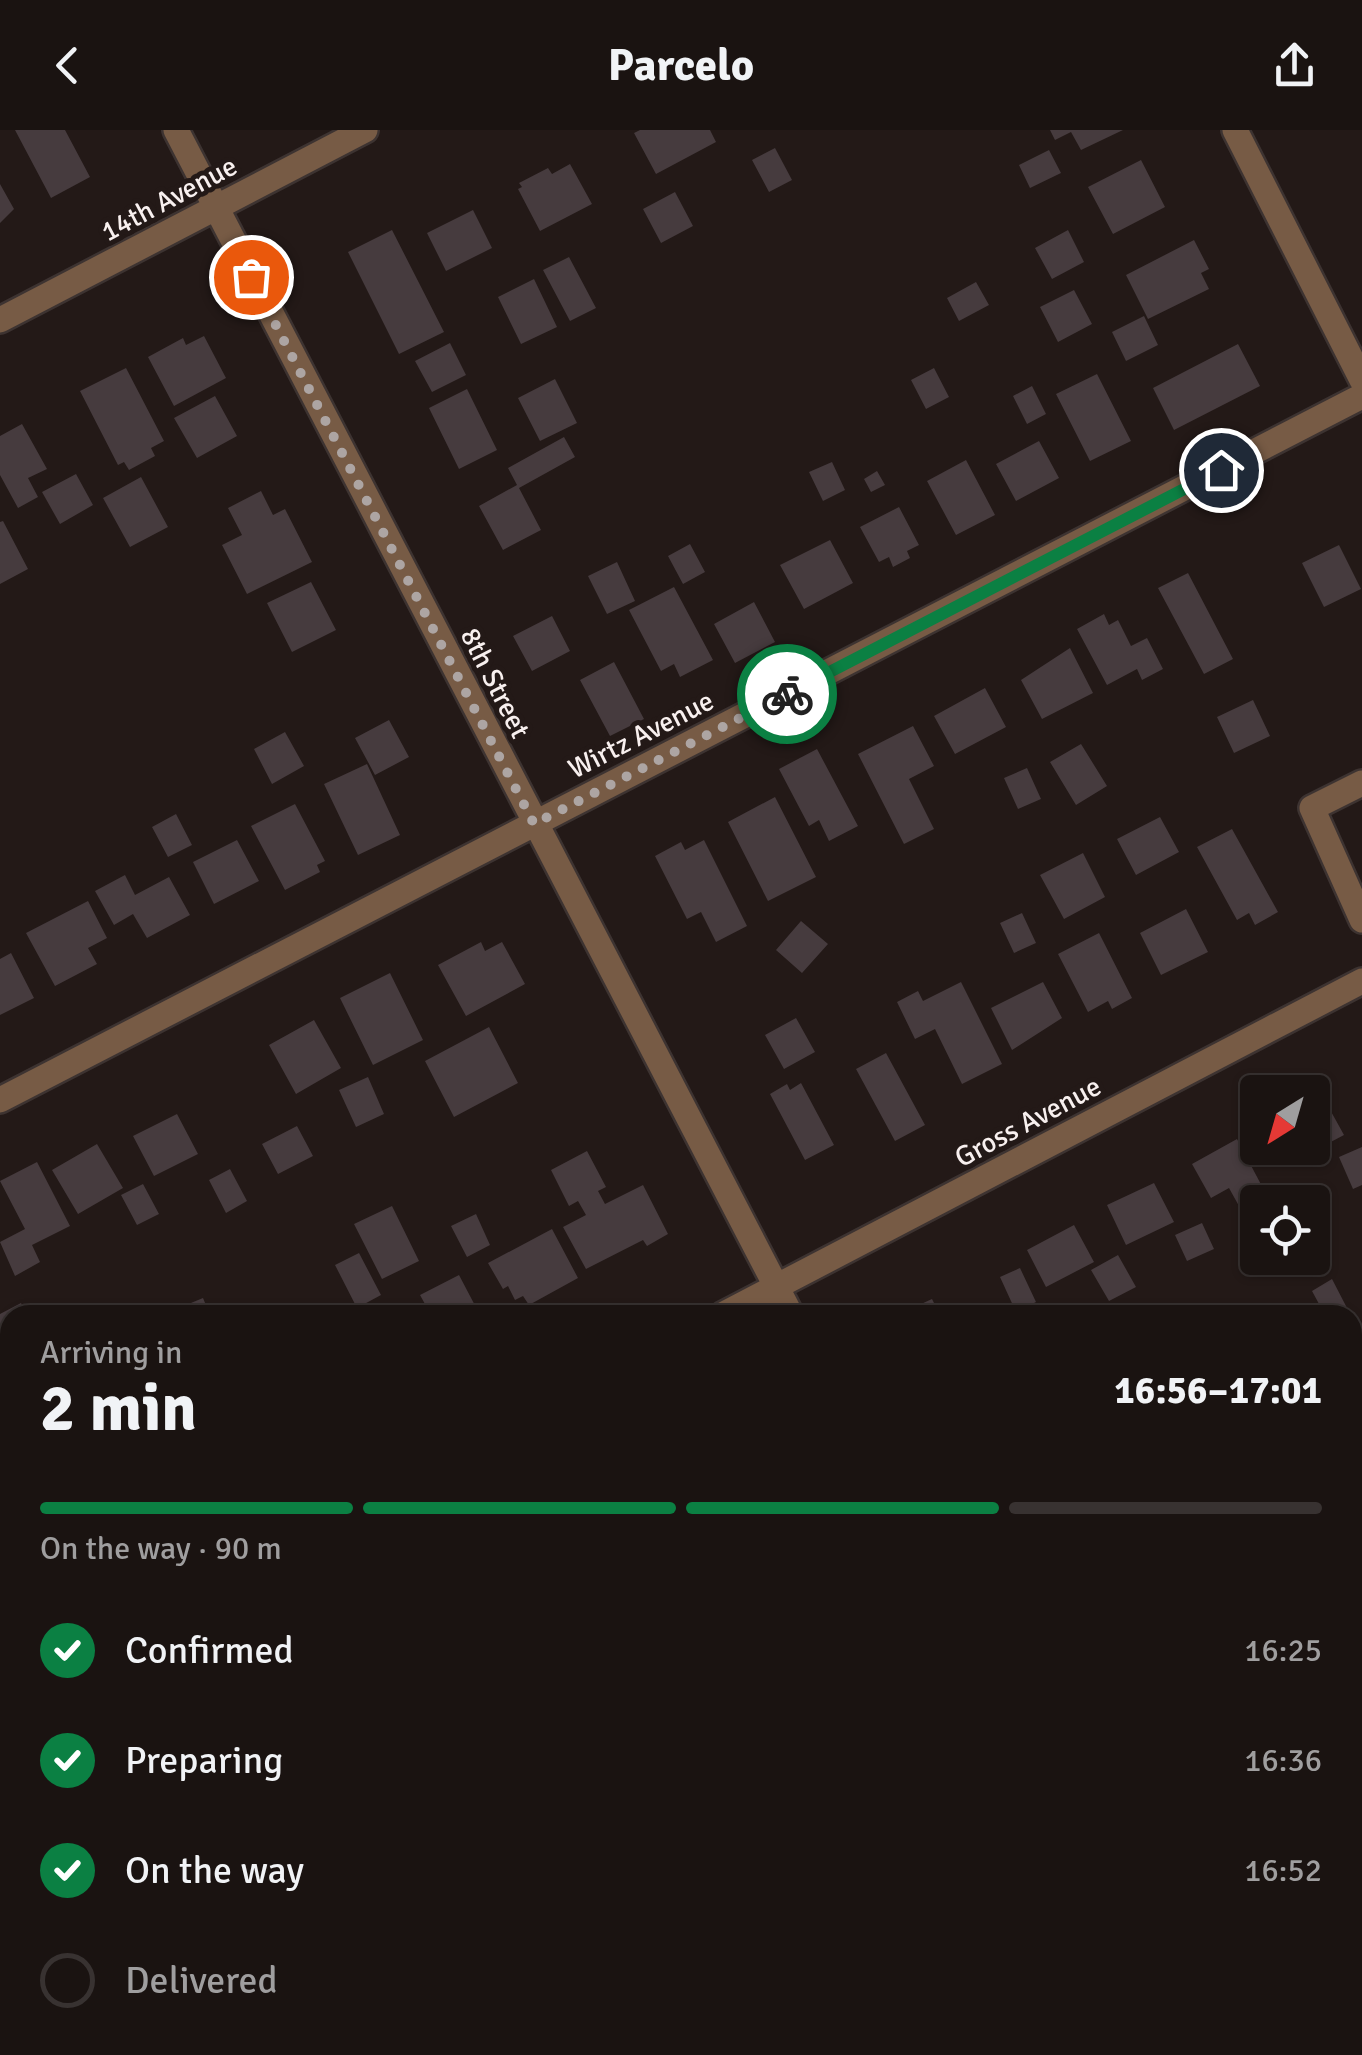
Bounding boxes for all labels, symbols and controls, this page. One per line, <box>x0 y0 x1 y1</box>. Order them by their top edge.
icon: back <box>40 38 95 93</box>
text: Parcelo <box>608 38 754 93</box>
icon: share <box>1267 38 1322 93</box>
street label: 14th Avenue <box>95 149 243 249</box>
pin <box>209 235 294 320</box>
icon: bag <box>224 250 279 305</box>
pin <box>1179 428 1264 513</box>
icon: home <box>1194 443 1249 498</box>
street label: 8th Street <box>453 622 537 744</box>
courier <box>737 644 837 744</box>
icon: bike <box>760 667 815 722</box>
street label: Wirtz Avenue <box>563 684 719 786</box>
street label: Gross Avenue <box>949 1069 1107 1175</box>
north arrow <box>1240 1075 1330 1165</box>
map controls <box>1240 1075 1330 1275</box>
button: locate <box>1240 1185 1330 1275</box>
text: Arriving in <box>40 1333 182 1372</box>
text: 16:56–17:01 <box>1114 1367 1322 1414</box>
text: 2 min <box>40 1369 197 1449</box>
text: On the way · 90 m <box>40 1529 282 1568</box>
icon: check <box>40 1623 95 1678</box>
text: Confirmed <box>125 1627 294 1674</box>
text: 16:25 <box>1244 1631 1322 1670</box>
icon: check <box>40 1733 95 1788</box>
text: Preparing <box>125 1737 283 1784</box>
text: 16:36 <box>1244 1741 1322 1780</box>
icon: check <box>40 1843 95 1898</box>
text: On the way <box>125 1847 304 1894</box>
text: 16:52 <box>1244 1851 1322 1890</box>
text: Delivered <box>125 1957 278 2004</box>

